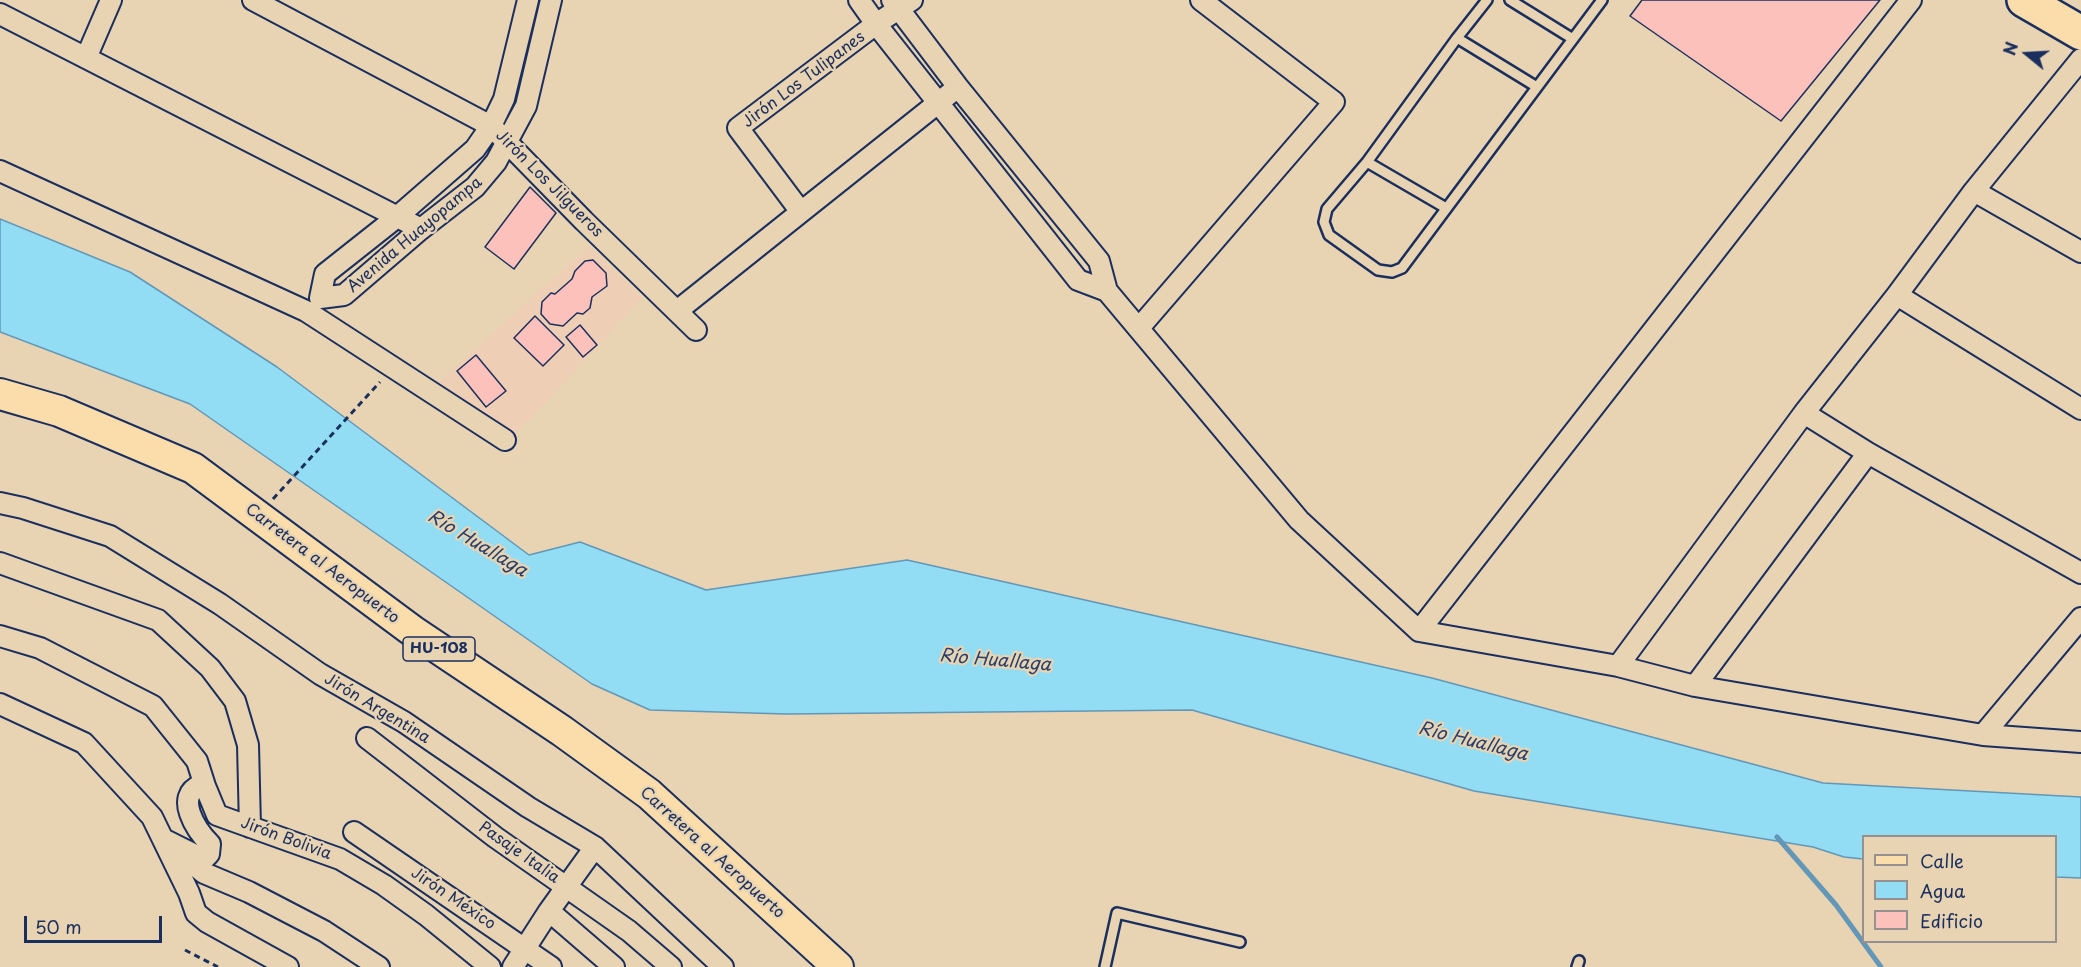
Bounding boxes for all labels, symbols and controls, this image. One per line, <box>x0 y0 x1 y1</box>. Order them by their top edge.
north arrow <box>1997 24 2057 84</box>
street label: Jirón Los Tulipanes <box>739 28 869 132</box>
text: N <box>1997 39 2023 58</box>
street label: Jirón Los Jilgueros <box>491 126 607 242</box>
street label: Avenida Huayopampa <box>344 173 486 297</box>
street label: Carretera al Aeropuerto <box>241 500 403 628</box>
water label: Río Huallaga <box>424 506 530 582</box>
road number: HU-108 <box>403 637 475 661</box>
water label: Río Huallaga <box>938 645 1052 677</box>
street label: Jirón Argentina <box>321 670 433 748</box>
water label: Río Huallaga <box>1416 718 1530 766</box>
street label: Carretera al Aeropuerto <box>636 783 788 923</box>
street label: Jirón Bolivia <box>238 814 334 864</box>
street label: Pasaje Italia <box>475 818 563 888</box>
legend <box>1862 835 2057 943</box>
text: Calle <box>1920 847 1964 874</box>
street label: Jirón México <box>407 864 499 934</box>
text: Agua <box>1920 877 1965 904</box>
scale bar <box>27 904 165 942</box>
text: Edificio <box>1920 907 1983 934</box>
text: 50 m <box>35 913 82 940</box>

